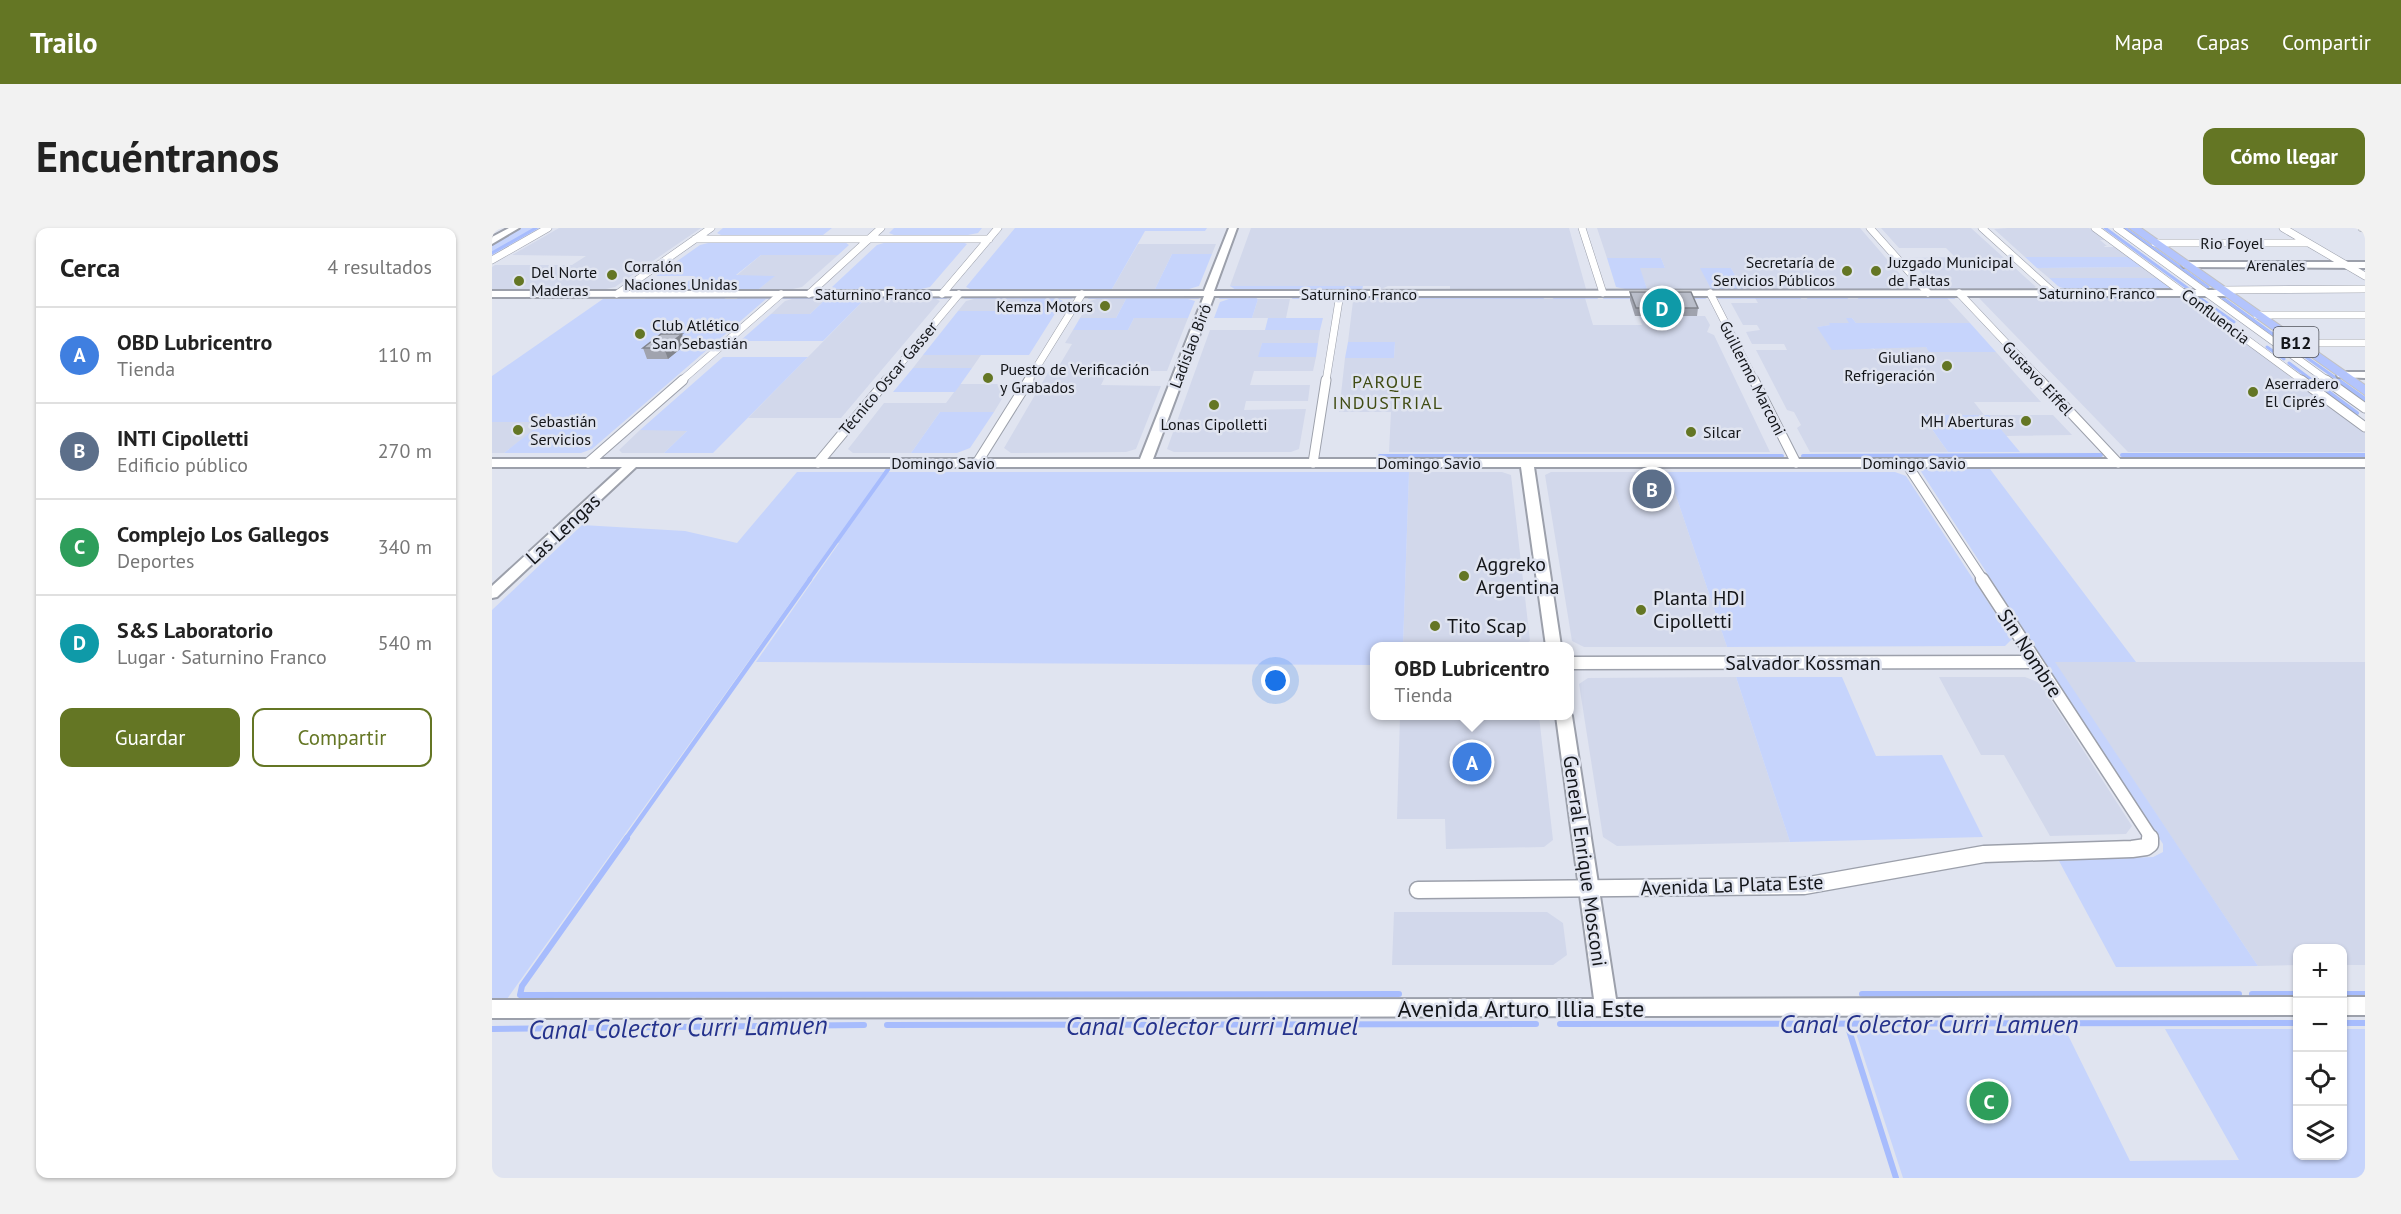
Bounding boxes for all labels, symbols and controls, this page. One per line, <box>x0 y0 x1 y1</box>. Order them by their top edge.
text: Trailo <box>30 24 97 61</box>
text: Mapa <box>2115 29 2163 56</box>
text: Capas <box>2196 29 2249 56</box>
text: Compartir <box>2282 29 2371 56</box>
button: Cómo llegar <box>2203 128 2365 185</box>
text: Encuéntranos <box>36 129 279 184</box>
street label: Rio Foyel <box>2200 233 2264 253</box>
text: Cerca <box>60 251 120 284</box>
place label: Secretaría de Servicios Públicos <box>1713 252 1835 290</box>
place label: Juzgado Municipal de Faltas <box>1887 252 2014 290</box>
text: 4 resultados <box>327 254 432 280</box>
street label: Arenales <box>2246 255 2306 275</box>
place label: Corralón Naciones Unidas <box>624 256 738 294</box>
place label: Del Norte Maderas <box>531 262 597 300</box>
marker: Secretaría de Servicios Públicos <box>1840 264 1854 278</box>
marker: Juzgado Municipal de Faltas <box>1869 264 1883 278</box>
marker: Corralón Naciones Unidas <box>605 268 619 282</box>
marker: Del Norte Maderas <box>512 274 526 288</box>
street label: Saturnino Franco <box>2039 283 2155 303</box>
street label: Saturnino Franco <box>815 284 931 304</box>
street label: Saturnino Franco <box>1301 284 1417 304</box>
street label: Confluencia <box>2178 284 2254 348</box>
pin: D <box>1642 286 1682 331</box>
place label: Kemza Motors <box>996 296 1093 316</box>
marker: Kemza Motors <box>1098 299 1112 313</box>
street label: Ladislao Biró <box>1165 301 1215 391</box>
place label: Club Atlético San Sebastián <box>652 315 748 353</box>
street label: Técnico Oscar Gasser <box>835 317 942 439</box>
street label: Guillermo Marconi <box>1715 317 1791 439</box>
marker: Club Atlético San Sebastián <box>633 327 647 341</box>
road number: B12 <box>2274 327 2318 357</box>
text: OBD Lubricentro <box>117 328 272 356</box>
street label: Gustavo Eiffel <box>1998 337 2078 420</box>
text: A <box>73 342 86 368</box>
text: 110 m <box>378 342 432 368</box>
place label: Giuliano Refrigeración <box>1844 347 1935 385</box>
text: Tienda <box>117 356 175 382</box>
place label: Puesto de Verificación y Grabados <box>1000 359 1149 397</box>
marker: Giuliano Refrigeración <box>1940 359 1954 373</box>
district label: PARQUE INDUSTRIAL <box>1332 370 1444 414</box>
marker: Puesto de Verificación y Grabados <box>981 371 995 385</box>
place label: Aserradero El Ciprés <box>2265 373 2339 411</box>
marker: Aserradero El Ciprés <box>2246 385 2260 399</box>
marker: Lonas Cipolletti <box>1207 398 1221 412</box>
place label: Sebastián Servicios <box>530 411 596 449</box>
place label: MH Aberturas <box>1921 411 2014 431</box>
place label: Lonas Cipolletti <box>1161 414 1267 434</box>
marker: MH Aberturas <box>2019 414 2033 428</box>
place label: Silcar <box>1703 422 1742 442</box>
marker: Sebastián Servicios <box>511 423 525 437</box>
text: INTI Cipolletti <box>117 424 249 452</box>
marker: Silcar <box>1684 425 1698 439</box>
text: B <box>74 438 85 464</box>
text: 270 m <box>378 438 432 464</box>
text: Edificio público <box>117 452 248 478</box>
street label: Domingo Savio <box>891 453 995 473</box>
street label: Domingo Savio <box>1377 453 1481 473</box>
street label: Domingo Savio <box>1862 453 1966 473</box>
pin: B <box>1632 466 1672 512</box>
street label: Las Lengas <box>520 488 606 570</box>
text: Complejo Los Gallegos <box>117 520 329 548</box>
text: C <box>74 534 85 560</box>
text: 340 m <box>378 534 432 560</box>
text: Deportes <box>117 548 194 574</box>
place label: Aggreko Argentina <box>1476 551 1559 600</box>
marker: Aggreko Argentina <box>1457 569 1471 583</box>
place label: Planta HDI Cipolletti <box>1653 585 1745 634</box>
marker: Planta HDI Cipolletti <box>1634 603 1648 617</box>
street label: Sin Nombre <box>1992 604 2068 702</box>
place label: Tito Scap <box>1447 613 1526 639</box>
text: S&S Laboratorio <box>117 616 273 644</box>
marker: Tito Scap <box>1428 619 1442 633</box>
text: D <box>73 630 86 656</box>
text: 540 m <box>378 630 432 656</box>
popup <box>1370 642 1574 720</box>
text: Lugar · Saturnino Franco <box>117 644 327 670</box>
street label: Salvador Kossman <box>1725 650 1881 676</box>
text: OBD Lubricentro <box>1394 654 1550 682</box>
your location <box>1261 666 1290 695</box>
text: Tienda <box>1394 682 1453 708</box>
button: Guardar <box>60 708 240 767</box>
button: Compartir <box>252 708 432 767</box>
pin: A <box>1452 740 1492 784</box>
street label: General Enrique Mosconi <box>1557 754 1613 968</box>
street label: Avenida La Plata Este <box>1640 869 1824 901</box>
map controls <box>2293 944 2347 1160</box>
button: + <box>2293 944 2347 998</box>
street label: Avenida Arturo Illia Este <box>1398 993 1644 1024</box>
button: − <box>2293 998 2347 1052</box>
water label: Canal Colector Curri Lamuen <box>1779 1007 2079 1040</box>
water label: Canal Colector Curri Lamuen <box>528 1008 828 1046</box>
water label: Canal Colector Curri Lamuel <box>1066 1009 1358 1042</box>
button: locate <box>2293 1052 2347 1106</box>
pin: C <box>1970 1078 2008 1124</box>
button: layers <box>2293 1106 2347 1160</box>

